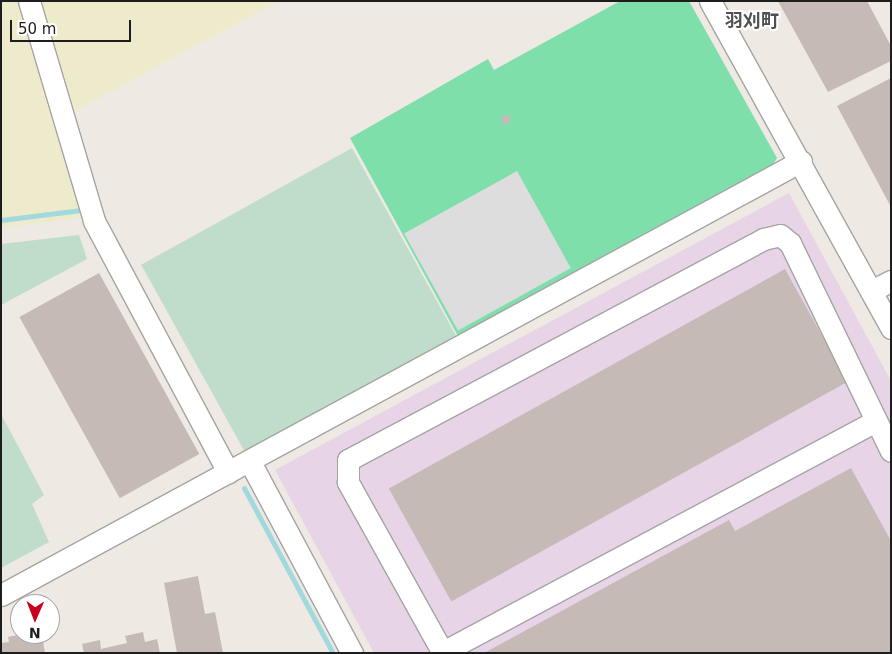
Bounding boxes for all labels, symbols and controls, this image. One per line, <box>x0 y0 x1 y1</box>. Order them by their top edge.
scale bar <box>12 10 134 42</box>
district label: 羽刈町 <box>725 10 779 32</box>
text: 50 m <box>18 20 56 38</box>
north arrow <box>10 594 60 644</box>
text: N <box>29 625 41 641</box>

